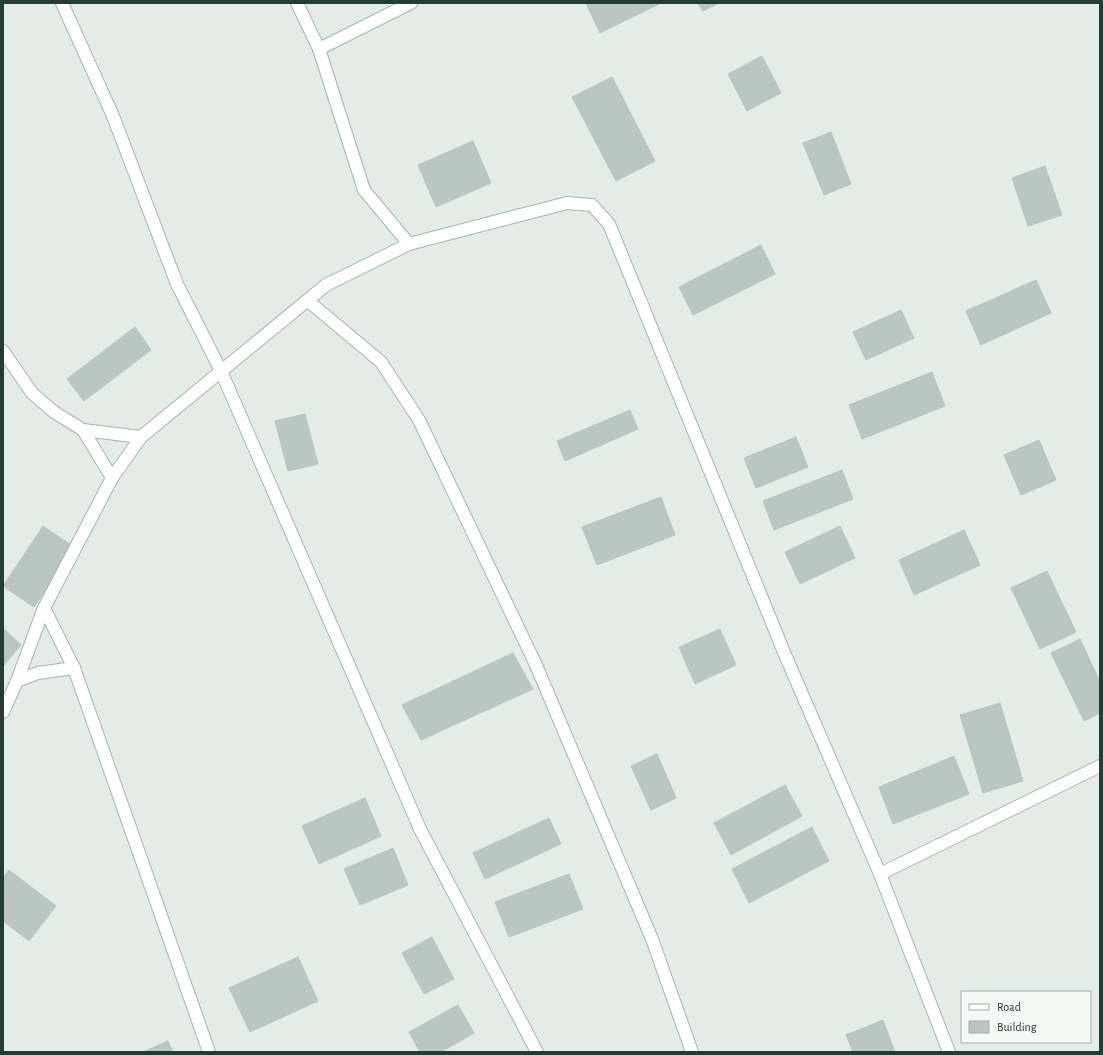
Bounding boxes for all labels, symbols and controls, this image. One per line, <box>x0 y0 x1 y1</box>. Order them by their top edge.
legend <box>961 991 1091 1043</box>
text: Road <box>997 1001 1021 1013</box>
text: Building <box>997 1021 1037 1033</box>

